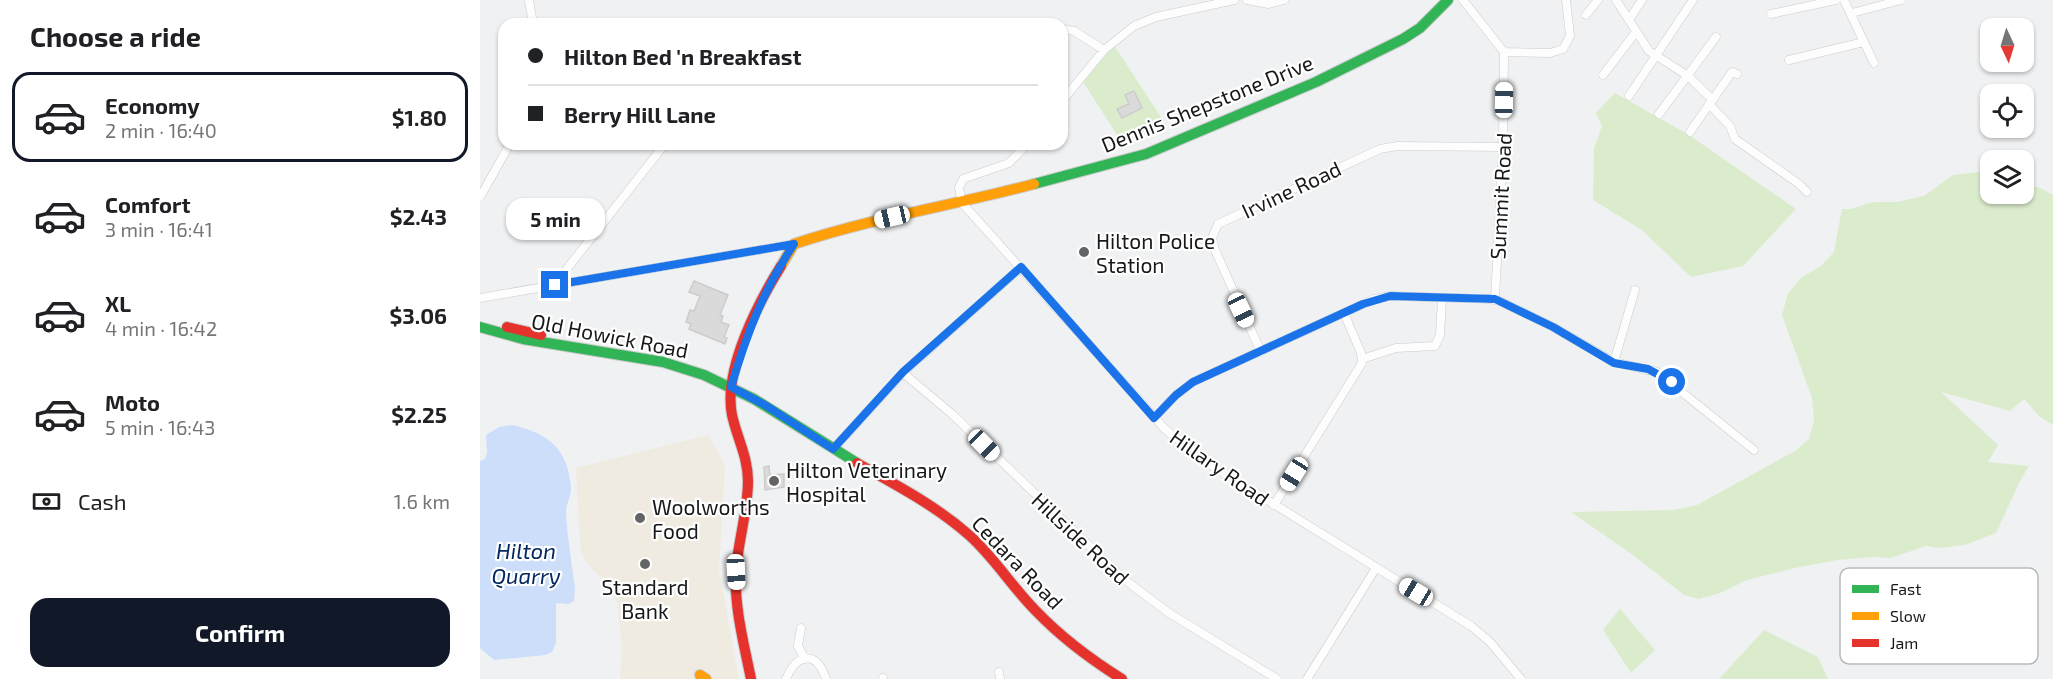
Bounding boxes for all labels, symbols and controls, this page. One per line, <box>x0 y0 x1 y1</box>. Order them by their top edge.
north arrow <box>1980 18 2034 72</box>
map controls <box>1980 18 2034 204</box>
text: Choose a ride <box>30 20 201 52</box>
text: Hilton Bed 'n Breakfast <box>564 43 802 69</box>
street label: Dennis Shepstone Drive <box>1097 49 1317 157</box>
car <box>1495 82 1513 118</box>
button: locate <box>1980 84 2034 138</box>
icon: car <box>33 90 87 144</box>
text: Economy <box>105 92 200 118</box>
text: Berry Hill Lane <box>564 101 716 127</box>
text: $1.80 <box>392 104 447 130</box>
text: 2 min · 16:40 <box>105 118 217 142</box>
street label: Summit Road <box>1484 132 1516 260</box>
button: layers <box>1980 150 2034 204</box>
street label: Irvine Road <box>1237 155 1345 223</box>
icon: car <box>33 189 87 243</box>
text: Comfort <box>105 191 190 217</box>
callout: 5 min <box>506 198 604 240</box>
text: $2.43 <box>390 203 447 229</box>
car <box>872 204 912 230</box>
text: 5 min <box>530 207 581 231</box>
text: 3 min · 16:41 <box>105 217 213 241</box>
place label: Hilton Police Station <box>1096 228 1215 277</box>
marker: Hilton Police Station <box>1077 245 1091 259</box>
route end <box>541 271 568 298</box>
icon: car <box>33 288 87 342</box>
text: XL <box>105 290 131 316</box>
car <box>1225 290 1257 330</box>
text: $3.06 <box>390 302 447 328</box>
street label: Old Howick Road <box>529 308 691 362</box>
text: 4 min · 16:42 <box>105 316 217 340</box>
route start <box>1658 368 1685 395</box>
icon: car <box>33 387 87 441</box>
text: Moto <box>105 389 160 415</box>
text: $2.25 <box>391 401 447 427</box>
text: 5 min · 16:43 <box>105 415 215 439</box>
street label: Hillary Road <box>1166 424 1274 510</box>
car <box>965 426 1003 464</box>
car <box>1277 454 1311 494</box>
place label: Hilton Veterinary Hospital <box>786 457 947 506</box>
marker: Hilton Veterinary Hospital <box>767 474 781 488</box>
icon: cash <box>30 485 63 518</box>
street label: Hillside Road <box>1027 487 1135 589</box>
text: Cash <box>78 488 127 514</box>
text: 1.6 km <box>394 489 450 513</box>
place label: Woolworths Food <box>652 494 770 543</box>
street label: Cedara Road <box>967 510 1069 614</box>
marker: Woolworths Food <box>633 511 647 525</box>
water label: Hilton Quarry <box>491 537 561 589</box>
car <box>726 554 746 590</box>
marker: Standard Bank <box>638 557 652 571</box>
legend <box>1840 568 2038 664</box>
place label: Standard Bank <box>601 574 689 623</box>
car <box>1396 575 1436 609</box>
text: Fast <box>1890 579 1921 598</box>
button: Confirm <box>30 598 450 667</box>
text: Slow <box>1890 606 1926 625</box>
text: Jam <box>1890 633 1918 652</box>

